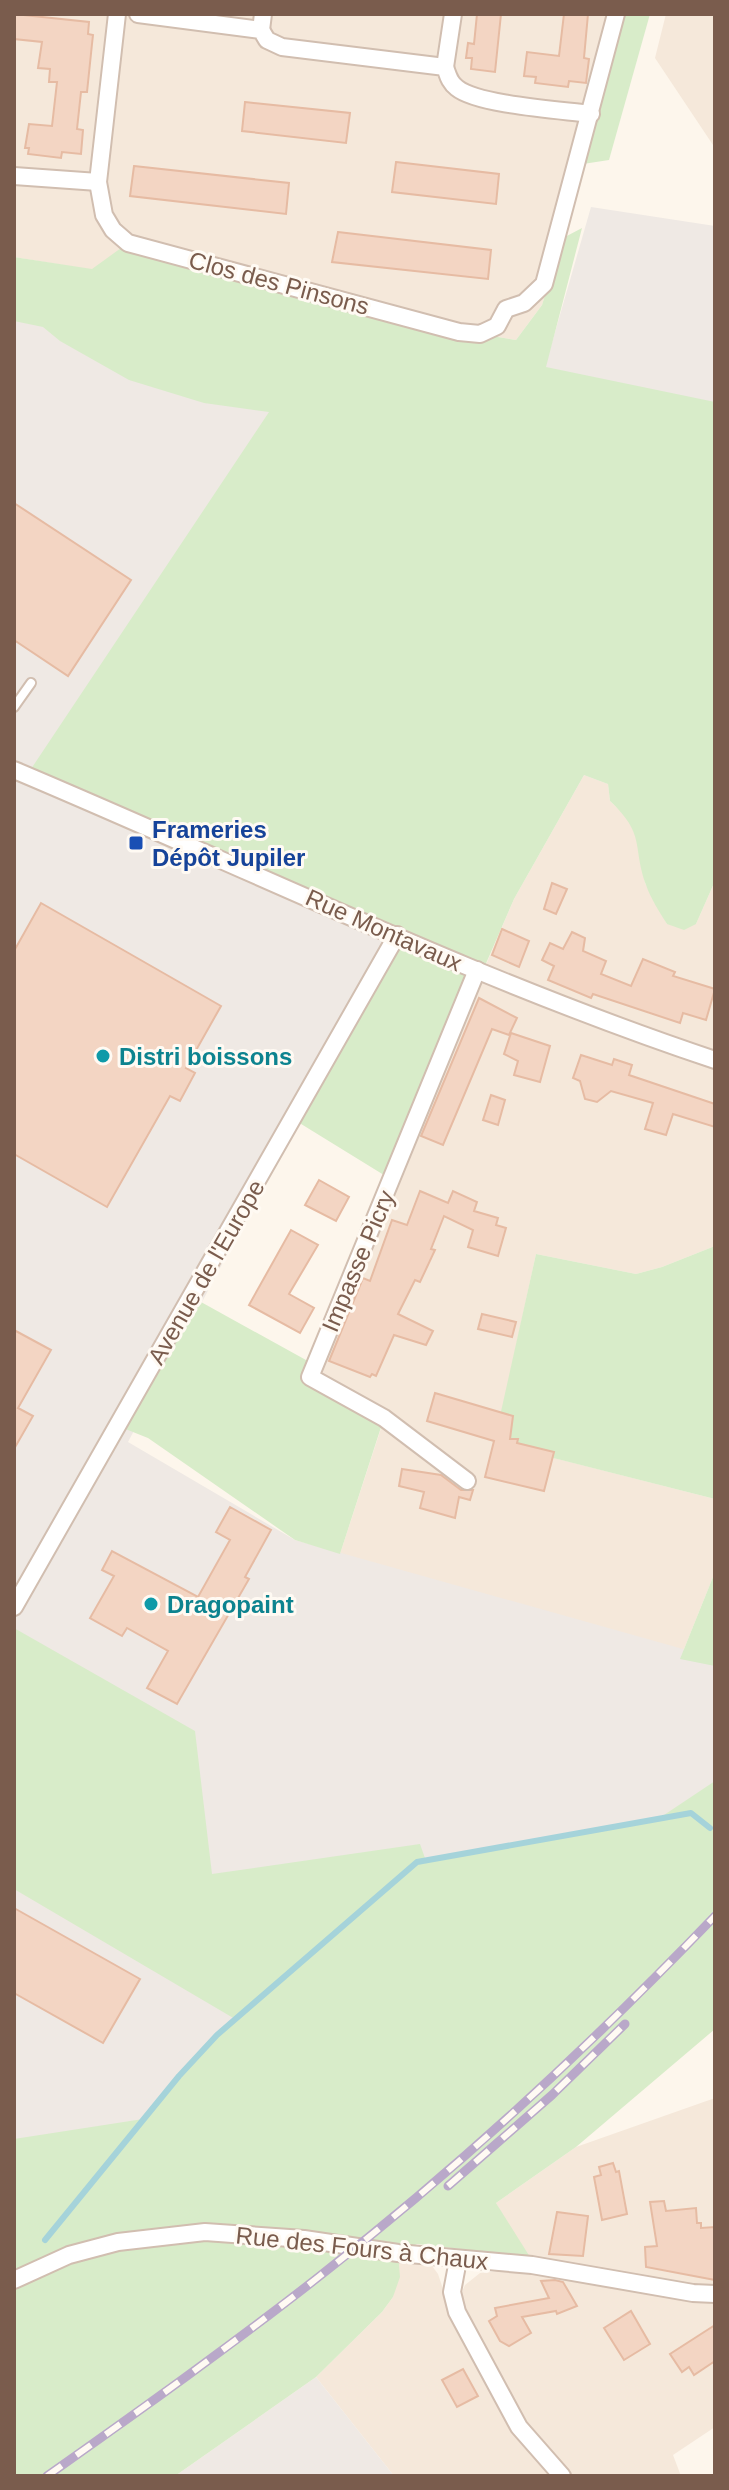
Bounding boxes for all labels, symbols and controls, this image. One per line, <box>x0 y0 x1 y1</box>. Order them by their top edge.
street label: Clos des Pinsons <box>186 246 372 320</box>
place label: Frameries Dépôt Jupiler <box>152 816 305 871</box>
marker: Frameries Dépôt Jupiler <box>127 834 145 852</box>
street label: Rue Montavaux <box>302 883 466 977</box>
place label: Distri boissons <box>119 1043 292 1070</box>
marker: Distri boissons <box>94 1047 112 1065</box>
street label: Avenue de l'Europe <box>142 1175 270 1369</box>
street label: Impasse Picry <box>316 1186 400 1336</box>
place label: Dragopaint <box>167 1591 294 1618</box>
marker: Dragopaint <box>142 1595 160 1613</box>
street label: Rue des Fours à Chaux <box>235 2221 489 2275</box>

